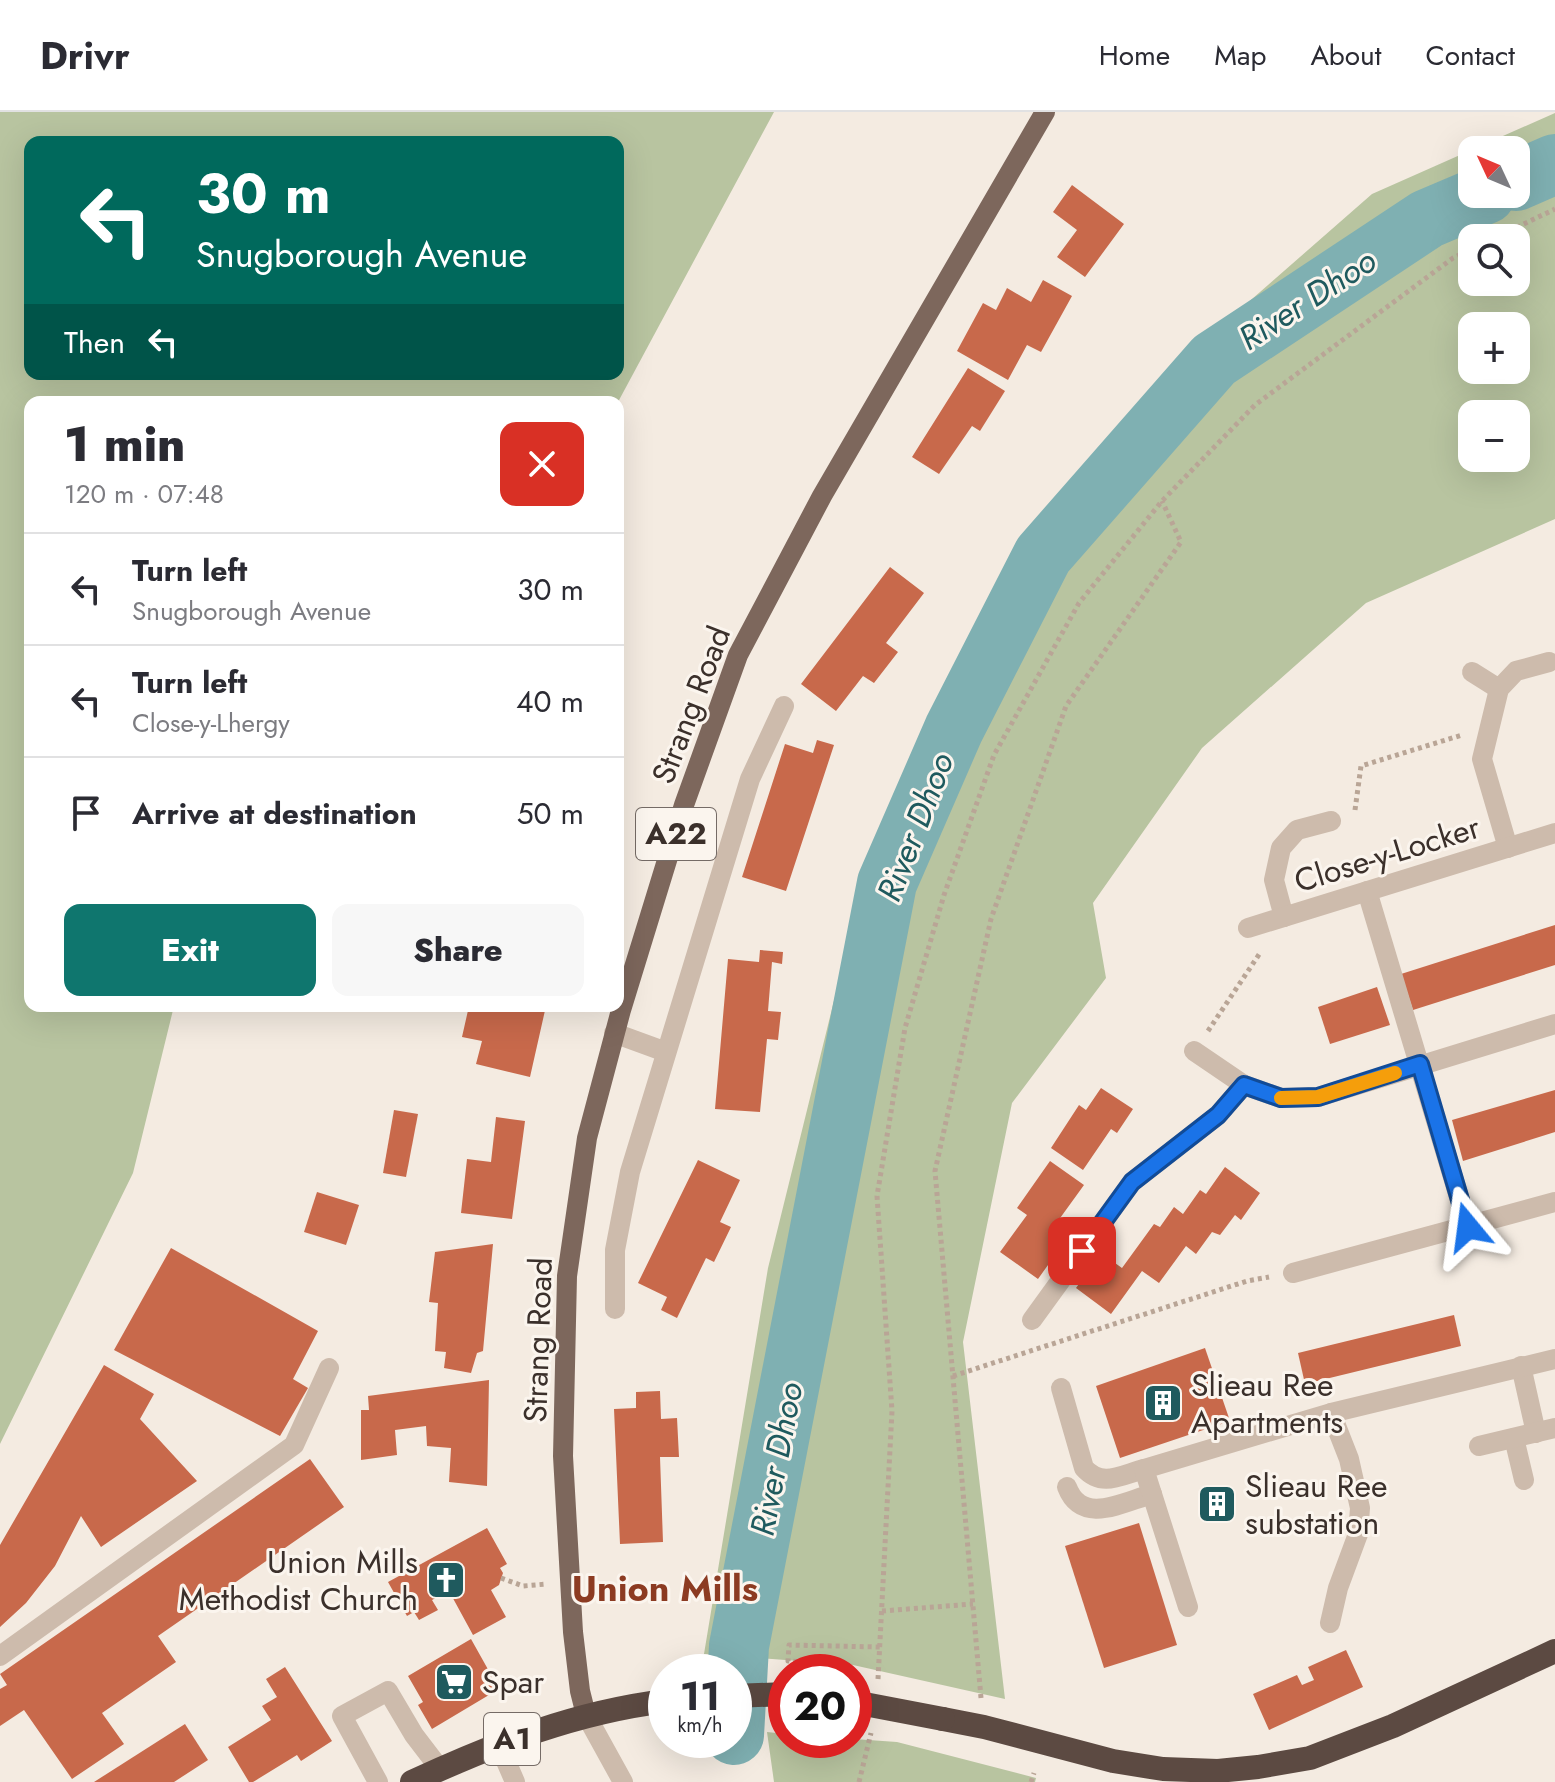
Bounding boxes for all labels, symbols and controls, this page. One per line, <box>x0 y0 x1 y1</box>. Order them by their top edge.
text: Drivr <box>40 28 130 83</box>
text: Home <box>1099 35 1170 76</box>
text: Map <box>1214 35 1266 76</box>
text: About <box>1310 35 1382 76</box>
text: Contact <box>1426 35 1515 76</box>
north arrow <box>1458 136 1530 208</box>
map controls <box>1458 136 1530 472</box>
text: 30 m <box>196 153 331 234</box>
icon: left <box>64 168 168 272</box>
button: search <box>1458 224 1530 296</box>
text: Snugborough Avenue <box>196 228 527 280</box>
water label: River Dhoo <box>1229 237 1386 362</box>
button: + <box>1458 312 1530 384</box>
icon: left <box>141 320 185 364</box>
text: Then <box>64 321 125 364</box>
button: − <box>1458 400 1530 472</box>
text: 1 min <box>64 410 185 479</box>
button: close <box>500 422 584 506</box>
text: 120 m · 07:48 <box>64 475 224 513</box>
text: Turn left <box>132 549 247 592</box>
icon: left <box>64 567 108 611</box>
text: 30 m <box>517 568 584 611</box>
text: Snugborough Avenue <box>132 592 371 630</box>
street label: Strang Road <box>640 620 742 790</box>
text: Turn left <box>132 661 247 704</box>
icon: left <box>64 679 108 723</box>
text: 40 m <box>516 680 584 723</box>
text: Close-y-Lhergy <box>132 704 290 742</box>
water label: River Dhoo <box>865 746 966 908</box>
icon: arrive <box>64 791 108 835</box>
text: Arrive at destination <box>132 792 417 835</box>
text: 50 m <box>517 792 584 835</box>
street label: Close-y-Locker <box>1289 804 1485 904</box>
road number: A22 <box>636 808 716 860</box>
button: Exit <box>64 904 316 996</box>
button: Share <box>332 904 584 996</box>
position arrow <box>1426 1185 1510 1269</box>
pin <box>1048 1217 1116 1285</box>
icon: arrive <box>1060 1229 1104 1273</box>
street label: Strang Road <box>512 1257 564 1423</box>
place label: Slieau Ree Apartments <box>1191 1362 1343 1445</box>
water label: River Dhoo <box>738 1378 815 1540</box>
building icon: Slieau Ree Apartments <box>1142 1382 1184 1424</box>
place label: Slieau Ree substation <box>1245 1463 1387 1546</box>
building icon: Slieau Ree substation <box>1196 1483 1238 1525</box>
place label: Union Mills Methodist Church <box>179 1539 418 1622</box>
church icon: Union Mills Methodist Church <box>425 1559 467 1601</box>
district label: Union Mills <box>572 1562 758 1614</box>
speed limit sign: 20 <box>768 1654 872 1758</box>
place label: Spar <box>482 1659 544 1705</box>
supermarket icon: Spar <box>433 1661 475 1703</box>
text: 11 <box>680 1667 720 1725</box>
text: km/h <box>677 1711 723 1740</box>
road number: A1 <box>484 1713 540 1765</box>

